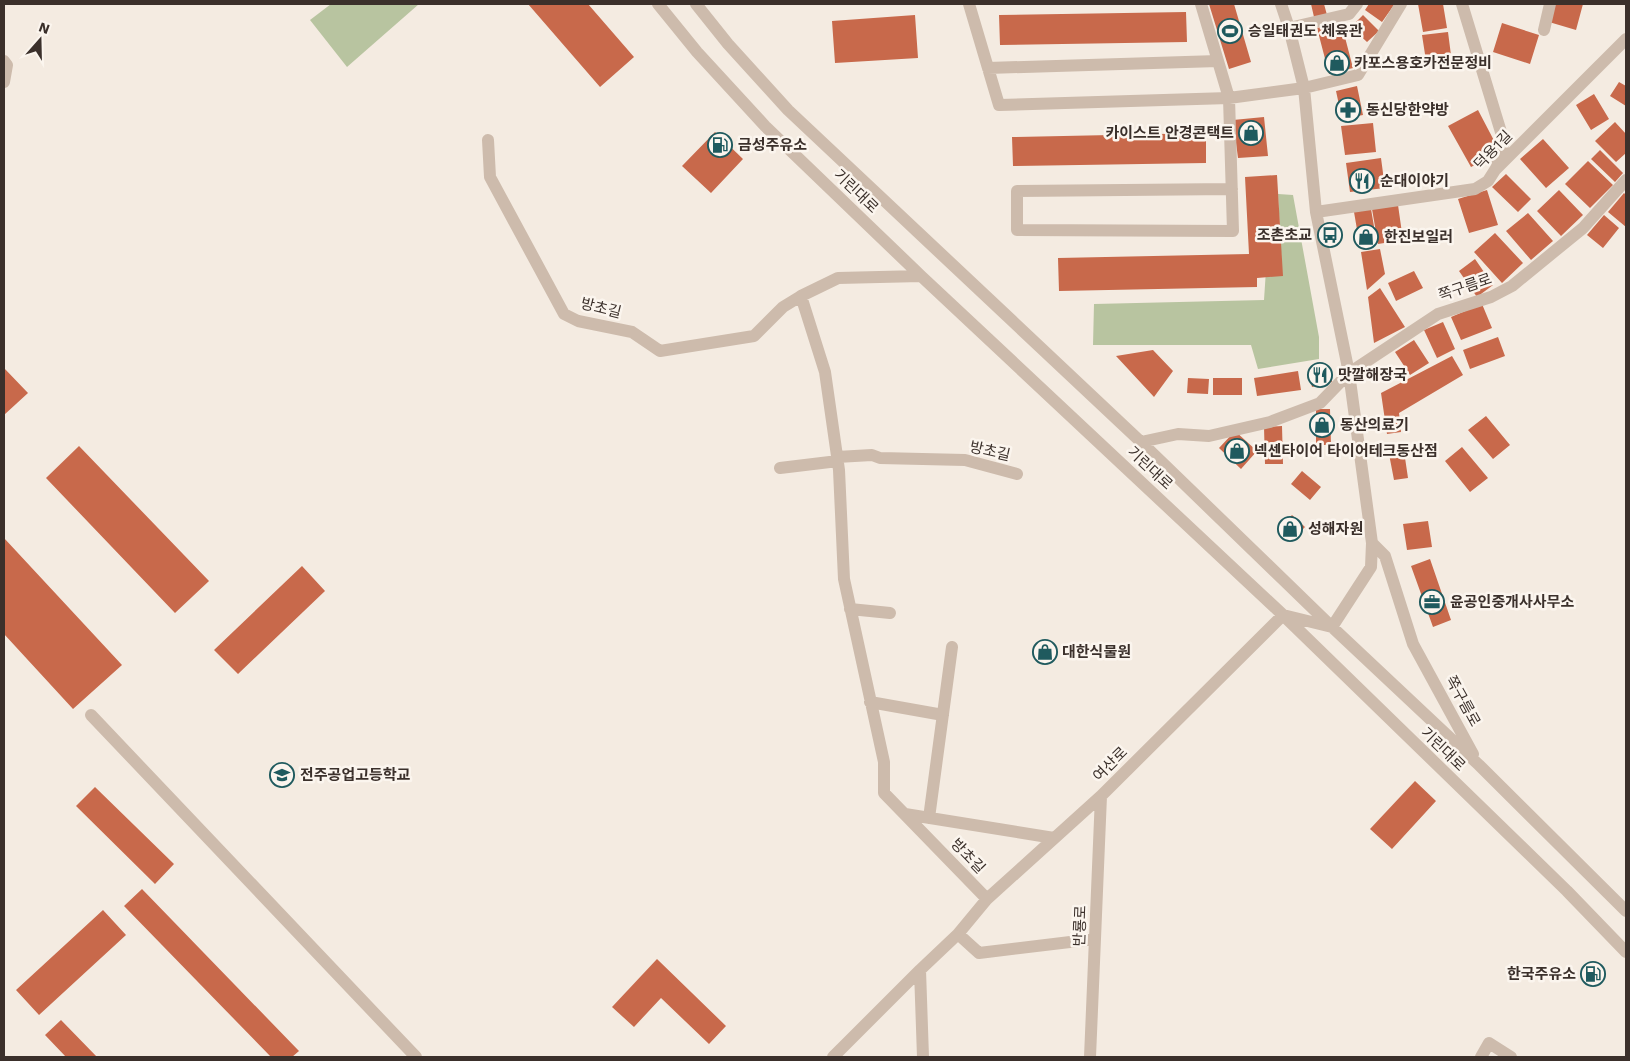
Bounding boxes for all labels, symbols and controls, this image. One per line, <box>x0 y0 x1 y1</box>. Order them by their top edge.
north arrow <box>15 15 65 65</box>
text: N <box>37 18 52 37</box>
sports icon: 승일태권도 체육관 <box>1217 18 1243 44</box>
place label: 승일태권도 체육관 <box>1248 22 1363 40</box>
shop icon: 카포스용호카전문정비 <box>1324 50 1350 76</box>
place label: 카포스용호카전문정비 <box>1354 54 1492 72</box>
pharmacy icon: 동신당한약방 <box>1335 97 1361 123</box>
place label: 동신당한약방 <box>1366 101 1449 119</box>
shop icon: 카이스트 안경콘택트 <box>1238 120 1264 146</box>
place label: 카이스트 안경콘택트 <box>1106 124 1234 142</box>
street label: 덕용1길 <box>1470 127 1516 173</box>
fuel station icon: 금성주유소 <box>707 132 733 158</box>
place label: 금성주유소 <box>738 136 807 154</box>
street label: 기린대로 <box>830 165 882 217</box>
restaurant icon: 순대이야기 <box>1349 168 1375 194</box>
place label: 순대이야기 <box>1380 172 1449 190</box>
bus stop icon: 조촌초교 <box>1317 222 1343 248</box>
shop icon: 한진보일러 <box>1353 224 1379 250</box>
place label: 조촌초교 <box>1257 226 1312 244</box>
place label: 한진보일러 <box>1384 228 1453 246</box>
street label: 쪽구름로 <box>1436 270 1494 304</box>
street label: 방초길 <box>579 294 623 322</box>
restaurant icon: 맛깔해장국 <box>1307 362 1333 388</box>
place label: 맛깔해장국 <box>1338 366 1407 384</box>
shop icon: 동산의료기 <box>1309 412 1335 438</box>
place label: 동산의료기 <box>1340 416 1409 434</box>
street label: 방초길 <box>968 438 1012 464</box>
shop icon: 넥센타이어 타이어테크동산점 <box>1224 438 1250 464</box>
place label: 넥센타이어 타이어테크동산점 <box>1254 442 1438 460</box>
street label: 기린대로 <box>1124 443 1176 493</box>
shop icon: 성해자원 <box>1277 516 1303 542</box>
place label: 성해자원 <box>1308 520 1363 538</box>
office icon: 윤공인중개사사무소 <box>1419 589 1445 615</box>
place label: 윤공인중개사사무소 <box>1450 593 1574 611</box>
shop icon: 대한식물원 <box>1032 639 1058 665</box>
place label: 대한식물원 <box>1062 643 1131 661</box>
street label: 쪽구름로 <box>1442 672 1484 730</box>
street label: 기린대로 <box>1417 723 1469 775</box>
street label: 여산로 <box>1089 743 1131 785</box>
school or university icon: 전주공업고등학교 <box>269 762 295 788</box>
place label: 전주공업고등학교 <box>300 766 411 784</box>
street label: 방초길 <box>947 835 989 877</box>
street label: 반룡로 <box>1070 905 1090 947</box>
fuel station icon: 한국주유소 <box>1580 961 1606 987</box>
place label: 한국주유소 <box>1507 965 1576 983</box>

